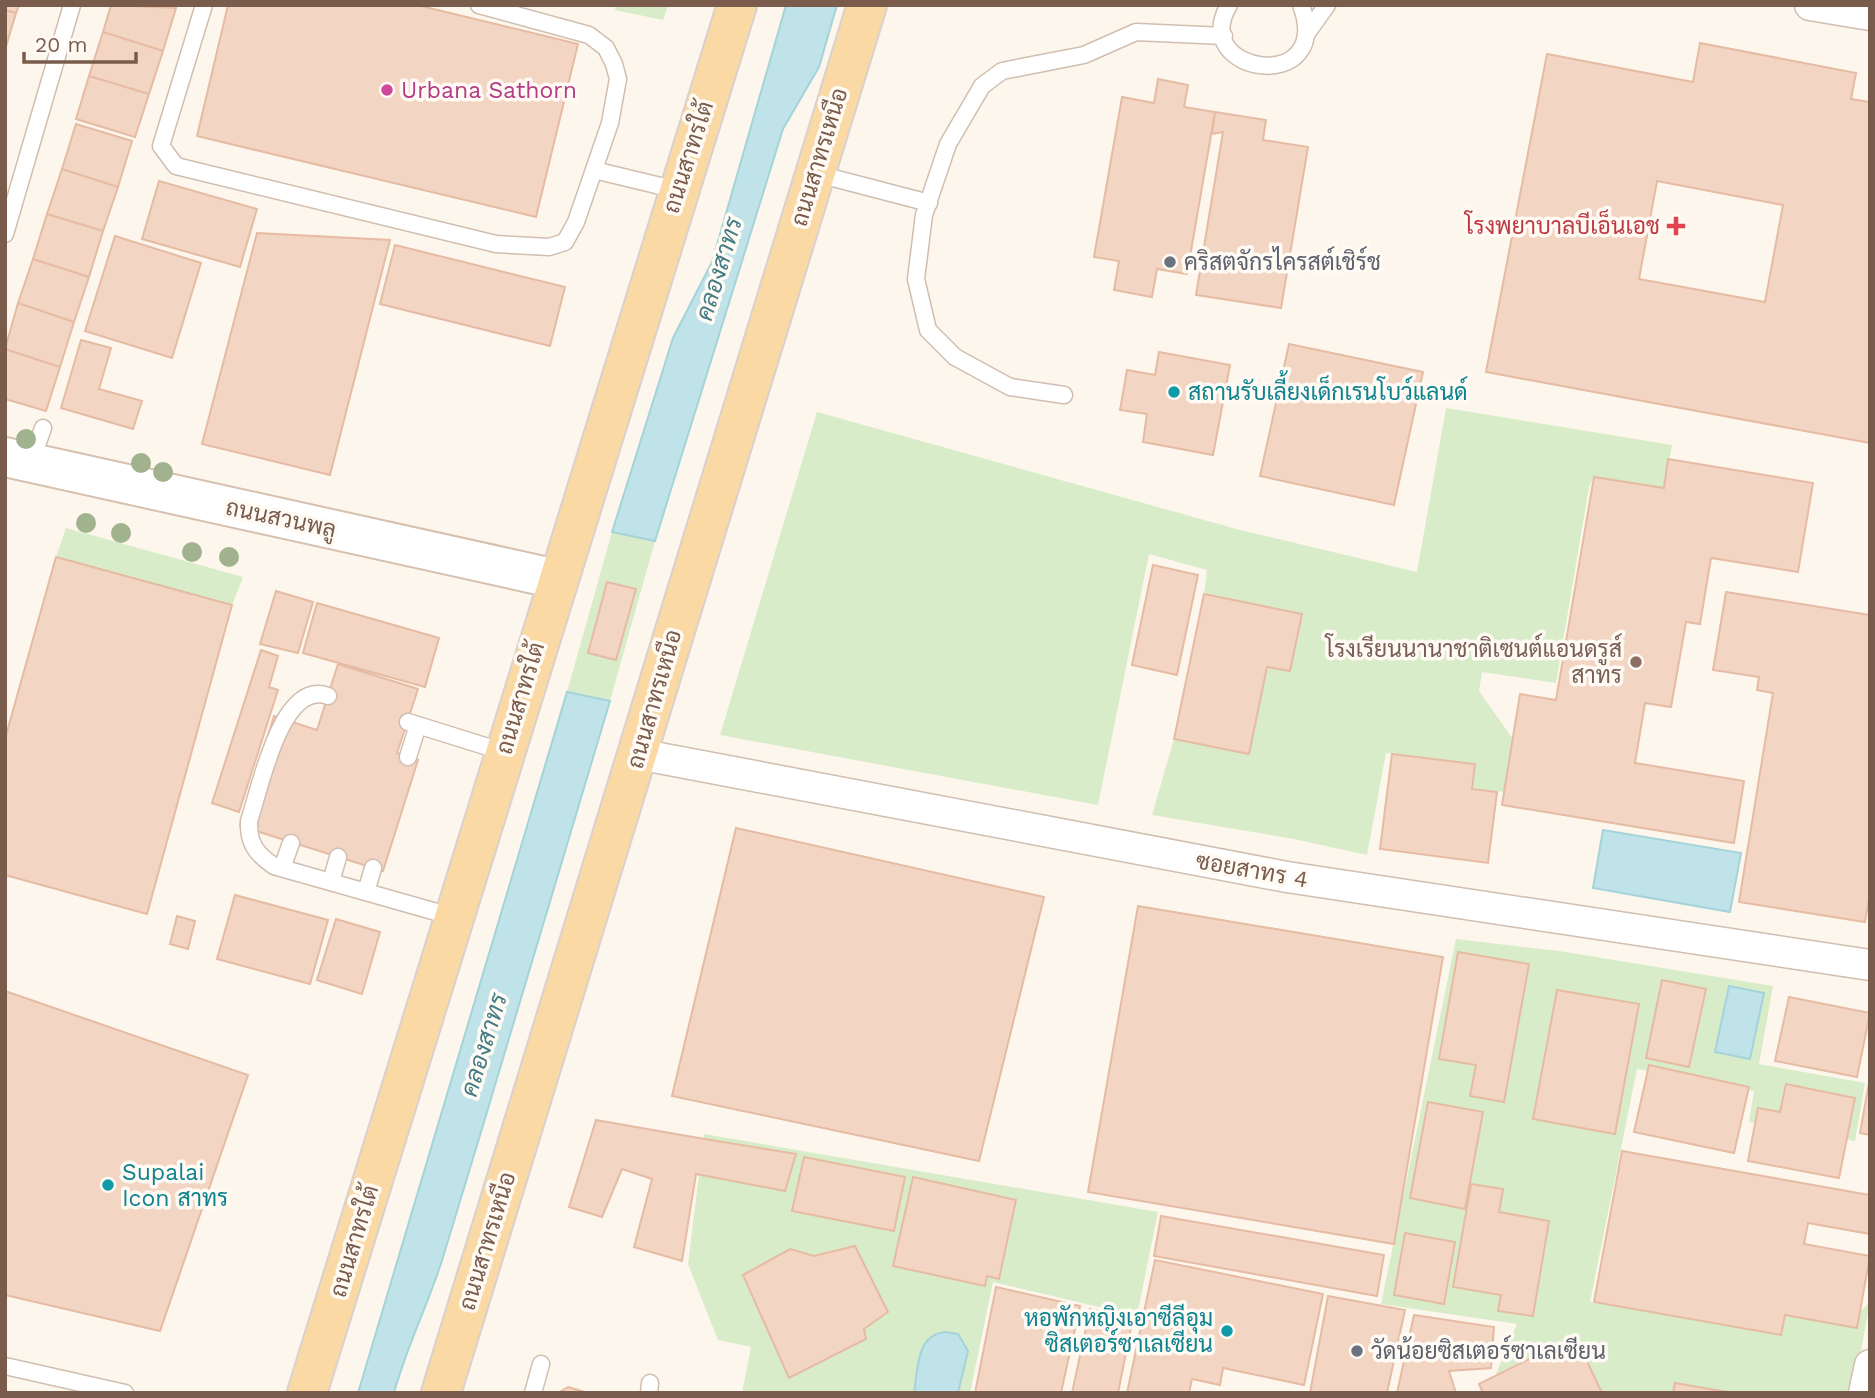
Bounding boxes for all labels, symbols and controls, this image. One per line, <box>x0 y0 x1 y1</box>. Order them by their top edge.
scale bar <box>24 21 136 65</box>
text: 20 m <box>35 32 87 57</box>
place label: Urbana Sathorn <box>401 77 577 104</box>
marker: Urbana Sathorn <box>379 82 395 98</box>
street label: ถนนสาทรเหนือ <box>784 84 853 230</box>
street label: ถนนสาทรใต้ <box>655 96 719 217</box>
place label: โรงพยาบาลบีเอ็นเอช <box>1463 209 1660 240</box>
water label: คลองสาทร <box>690 213 748 324</box>
marker: โรงพยาบาลบีเอ็นเอช <box>1666 216 1686 236</box>
place label: คริสตจักรไครสต์เชิร์ช <box>1184 246 1381 276</box>
marker: คริสตจักรไครสต์เชิร์ช <box>1162 254 1178 270</box>
place label: สถานรับเลี้ยงเด็กเรนโบว์แลนด์ <box>1188 370 1468 406</box>
marker: สถานรับเลี้ยงเด็กเรนโบว์แลนด์ <box>1166 384 1182 400</box>
street label: ถนนสวนพลู <box>223 494 339 546</box>
street label: ถนนสาทรเหนือ <box>620 626 687 772</box>
place label: โรงเรียนนานาชาติเซนต์แอนดรูส์ สาทร <box>1324 633 1622 689</box>
street label: ถนนสาทรใต้ <box>488 637 551 758</box>
marker: โรงเรียนนานาชาติเซนต์แอนดรูส์ สาทร <box>1628 654 1644 670</box>
street label: ซอยสาทร 4 <box>1194 847 1310 894</box>
water label: คลองสาทร <box>455 989 513 1100</box>
place label: Supalai Icon สาทร <box>122 1159 228 1212</box>
street label: ถนนสาทรเหนือ <box>452 1168 521 1314</box>
marker: Supalai Icon สาทร <box>100 1177 116 1193</box>
street label: ถนนสาทรใต้ <box>322 1180 385 1301</box>
place label: หอพักหญิงเอาซีลีอุม ซิสเตอร์ซาเลเซียน <box>1024 1303 1213 1358</box>
marker: หอพักหญิงเอาซีลีอุม ซิสเตอร์ซาเลเซียน <box>1219 1323 1235 1339</box>
place label: วัดน้อยซิสเตอร์ซาเลเซียน <box>1371 1335 1606 1365</box>
marker: วัดน้อยซิสเตอร์ซาเลเซียน <box>1349 1343 1365 1359</box>

